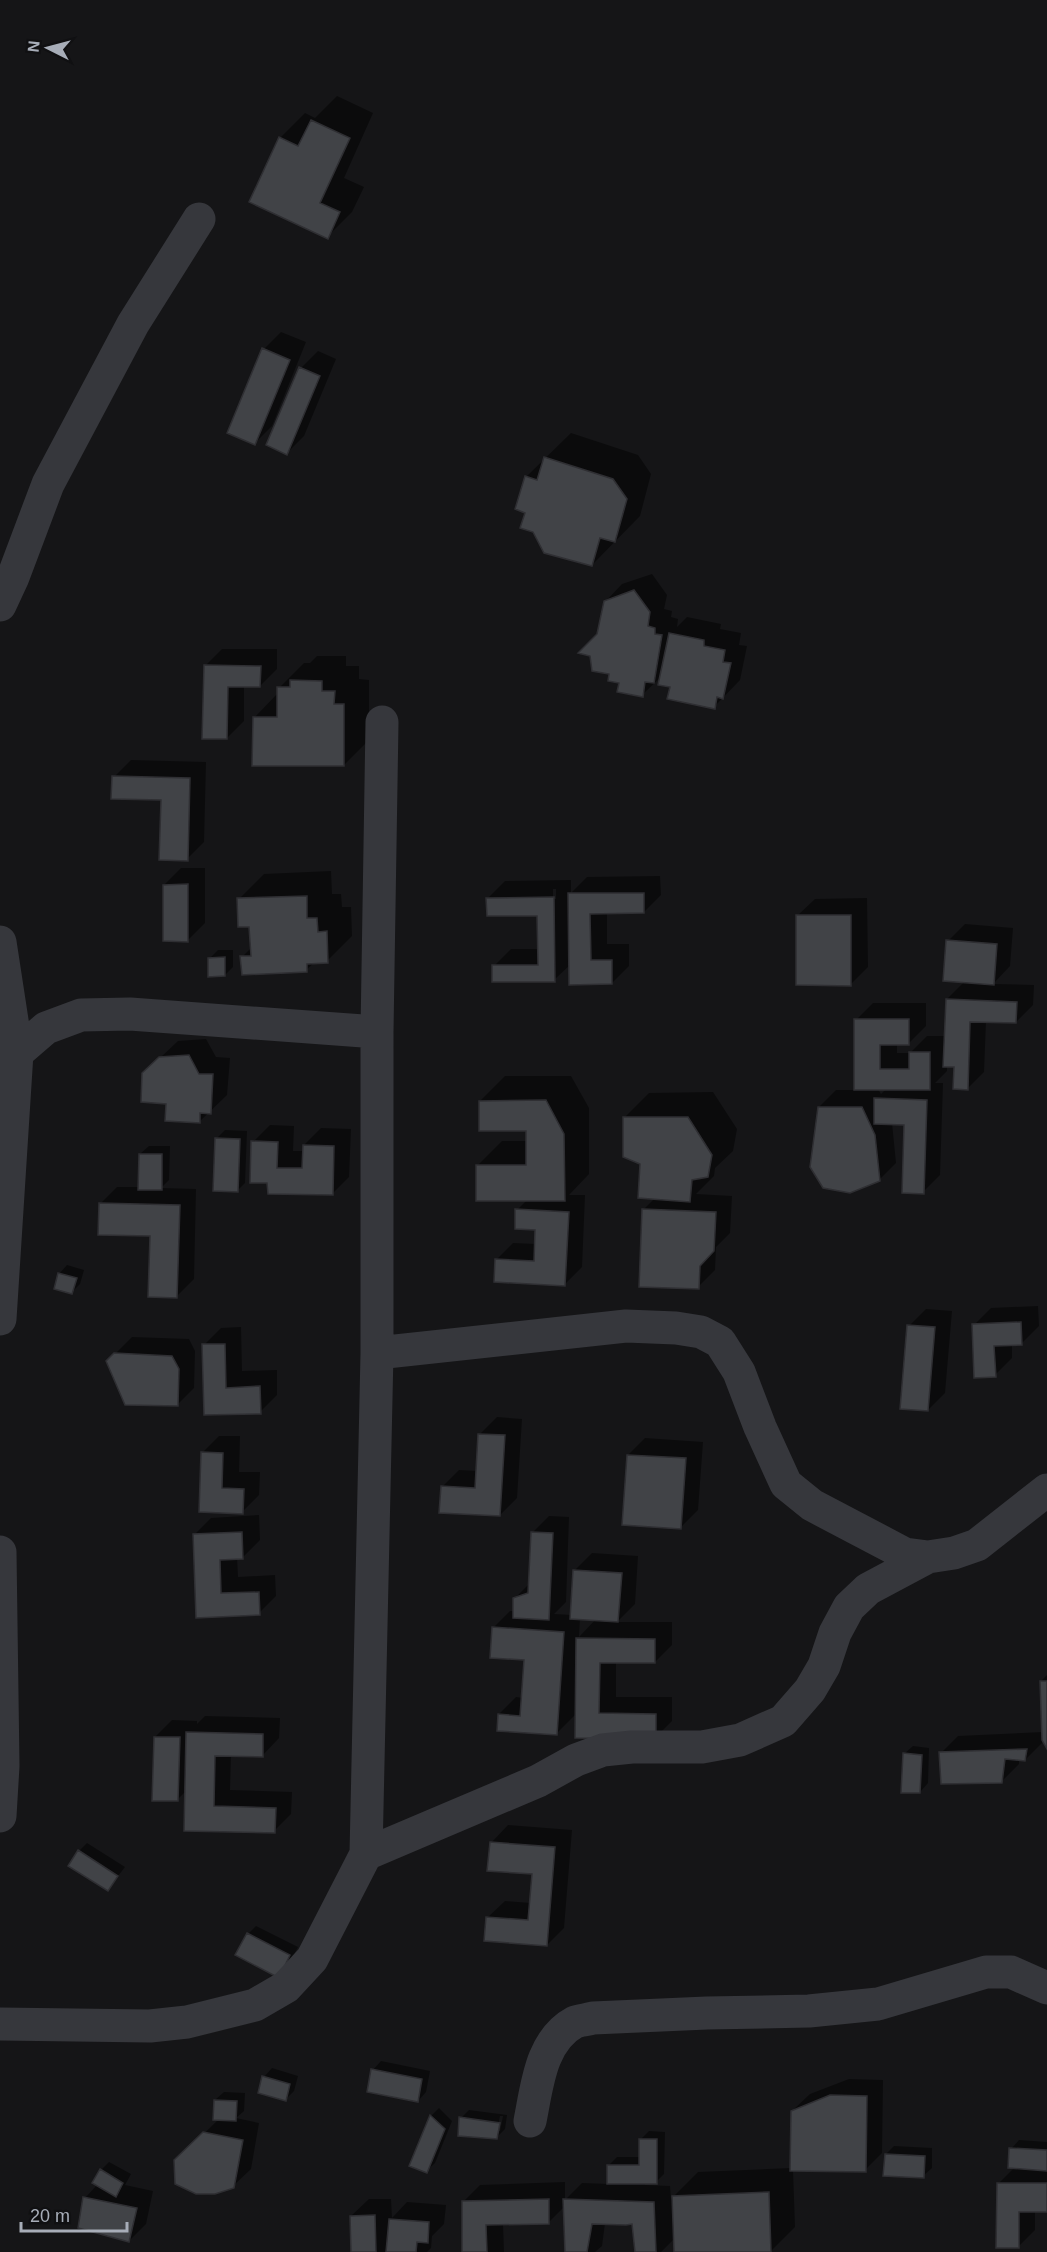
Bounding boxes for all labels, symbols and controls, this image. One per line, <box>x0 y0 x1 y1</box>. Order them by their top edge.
north arrow <box>18 18 78 78</box>
text: N <box>25 40 43 53</box>
scale bar <box>21 2195 128 2233</box>
text: 20 m <box>30 2206 70 2226</box>

